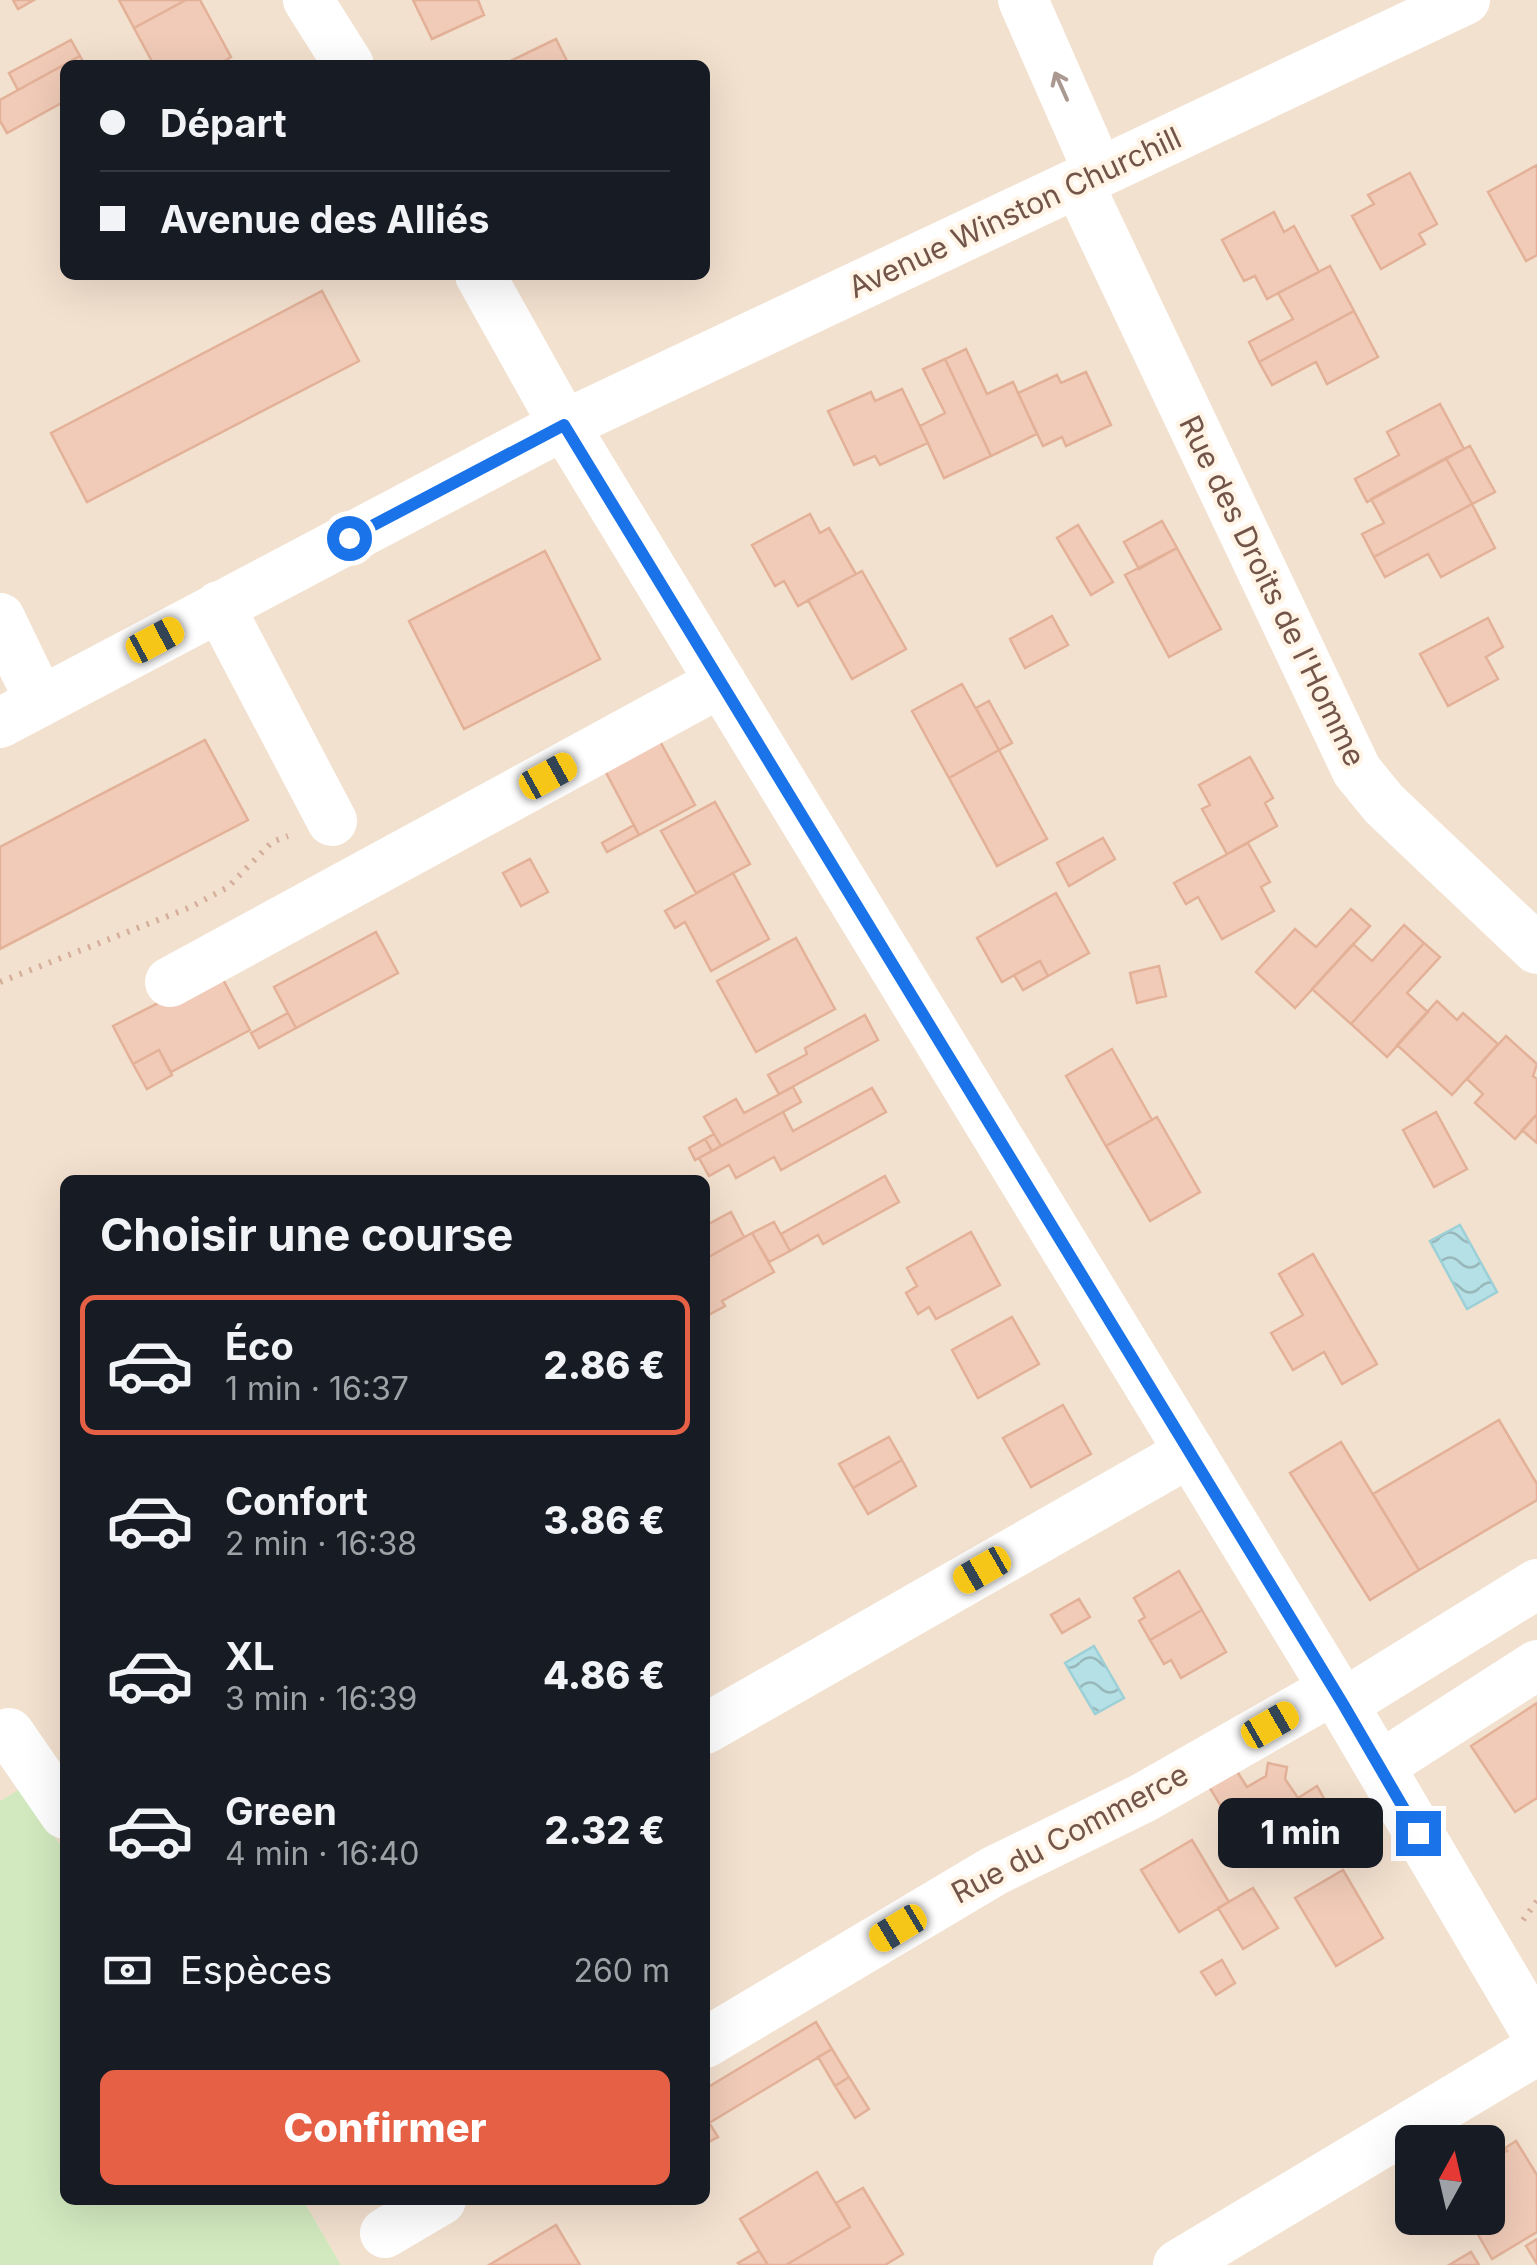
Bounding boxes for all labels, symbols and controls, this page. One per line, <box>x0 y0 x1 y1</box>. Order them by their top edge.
one-way arrow <box>1051 72 1069 102</box>
text: Départ <box>160 100 287 146</box>
street label: Avenue Winston Churchill <box>843 119 1187 305</box>
text: Avenue des Alliés <box>160 196 490 242</box>
street label: Rue des Droits de l'Homme <box>1172 409 1374 772</box>
route start <box>327 516 372 561</box>
car <box>121 613 189 667</box>
car <box>514 748 582 804</box>
text: Choisir une course <box>100 1207 513 1262</box>
icon: car <box>105 1320 195 1410</box>
text: Éco <box>225 1323 294 1369</box>
text: 2.86 € <box>544 1342 665 1388</box>
text: 1 min · 16:37 <box>225 1369 409 1408</box>
icon: car <box>105 1475 195 1565</box>
text: Confort <box>225 1478 368 1524</box>
text: 3.86 € <box>544 1497 665 1543</box>
text: 2 min · 16:38 <box>225 1524 417 1563</box>
car <box>949 1542 1015 1598</box>
icon: car <box>105 1630 195 1720</box>
text: XL <box>225 1633 275 1679</box>
text: 4.86 € <box>543 1652 665 1698</box>
text: 3 min · 16:39 <box>225 1679 417 1718</box>
car <box>1237 1697 1303 1753</box>
street label: Rue du Commerce <box>945 1756 1194 1911</box>
icon: car <box>105 1785 195 1875</box>
text: Green <box>225 1788 337 1834</box>
callout: 1 min <box>1218 1798 1383 1868</box>
text: 2.32 € <box>544 1807 665 1853</box>
route end <box>1396 1811 1441 1856</box>
text: 1 min <box>1260 1813 1341 1852</box>
text: 4 min · 16:40 <box>225 1834 420 1873</box>
car <box>865 1900 931 1956</box>
icon: cash <box>100 1943 155 1998</box>
text: Espèces <box>180 1947 332 1993</box>
text: 260 m <box>573 1951 670 1990</box>
button: Confirmer <box>100 2070 670 2185</box>
north arrow <box>1395 2125 1505 2235</box>
map controls <box>1395 2125 1505 2235</box>

